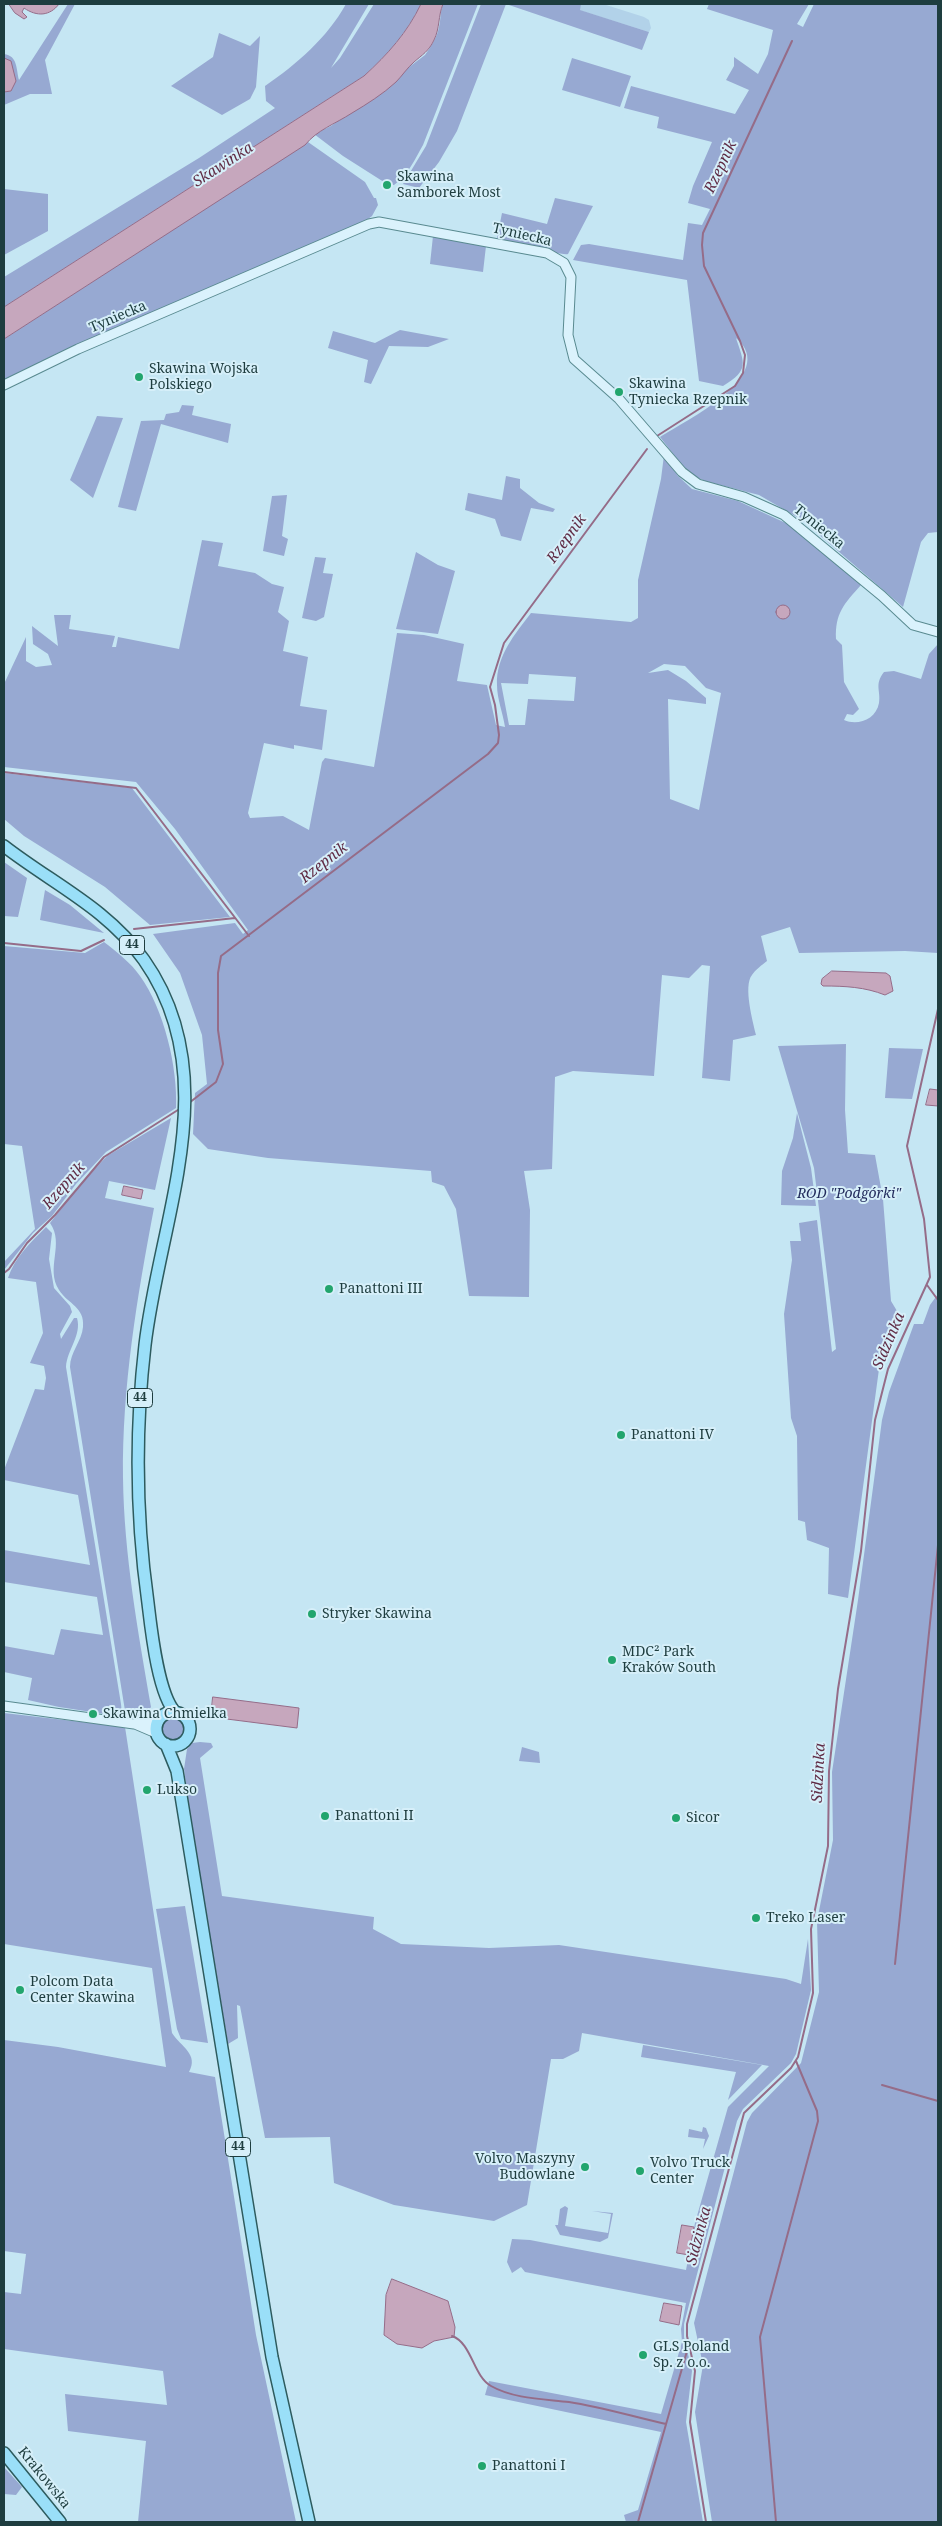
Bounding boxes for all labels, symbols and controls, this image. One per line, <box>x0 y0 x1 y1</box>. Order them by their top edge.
water label: Rzepnik <box>701 138 741 196</box>
water label: Skawinka <box>189 139 257 191</box>
place label: Skawina Samborek Most <box>397 169 501 202</box>
marker: Skawina Samborek Most <box>381 179 393 191</box>
street label: Tyniecka <box>491 220 553 250</box>
street label: Tyniecka <box>87 297 149 337</box>
place label: Skawina Wojska Polskiego <box>149 361 258 394</box>
marker: Skawina Wojska Polskiego <box>133 371 145 383</box>
place label: Skawina Tyniecka Rzepnik <box>629 376 747 408</box>
marker: Skawina Tyniecka Rzepnik <box>613 386 625 398</box>
street label: Tyniecka <box>790 501 848 553</box>
water label: Rzepnik <box>543 511 591 567</box>
water label: Rzepnik <box>296 839 352 887</box>
road number: 44 <box>120 936 144 954</box>
water label: Rzepnik <box>39 1159 89 1213</box>
park label: ROD "Podgórki" <box>797 1186 901 1202</box>
place label: Panattoni III <box>339 1281 423 1297</box>
marker: Panattoni III <box>323 1283 335 1295</box>
water label: Sidzinka <box>869 1310 909 1372</box>
road number: 44 <box>128 1389 152 1408</box>
place label: Panattoni IV <box>631 1427 714 1443</box>
marker: Panattoni IV <box>615 1429 627 1441</box>
place label: Stryker Skawina <box>322 1606 432 1622</box>
marker: Stryker Skawina <box>306 1608 318 1620</box>
place label: MDC² Park Kraków South <box>622 1644 716 1676</box>
marker: MDC² Park Kraków South <box>606 1654 618 1666</box>
place label: Skawina Chmielka <box>103 1706 227 1722</box>
marker: Skawina Chmielka <box>87 1708 99 1720</box>
water label: Sidzinka <box>808 1743 830 1803</box>
place label: Lukso <box>157 1782 197 1798</box>
marker: Lukso <box>141 1784 153 1796</box>
place label: Panattoni II <box>335 1808 414 1824</box>
marker: Panattoni II <box>319 1810 331 1822</box>
place label: Sicor <box>686 1810 720 1826</box>
marker: Sicor <box>670 1812 682 1824</box>
place label: Treko Laser <box>766 1910 845 1926</box>
marker: Treko Laser <box>750 1912 762 1924</box>
place label: Polcom Data Center Skawina <box>30 1974 135 2006</box>
marker: Polcom Data Center Skawina <box>14 1984 26 1996</box>
road number: 44 <box>226 2138 250 2156</box>
place label: Volvo Maszyny Budowlane <box>475 2151 575 2184</box>
place label: Volvo Truck Center <box>650 2155 730 2188</box>
marker: Volvo Maszyny Budowlane <box>579 2161 591 2173</box>
marker: Volvo Truck Center <box>634 2165 646 2177</box>
water label: Sidzinka <box>683 2205 715 2267</box>
place label: GLS Poland Sp. z o.o. <box>653 2339 729 2372</box>
marker: GLS Poland Sp. z o.o. <box>637 2349 649 2361</box>
street label: Krakowska <box>14 2444 74 2512</box>
place label: Panattoni I <box>492 2458 565 2474</box>
marker: Panattoni I <box>476 2460 488 2472</box>

